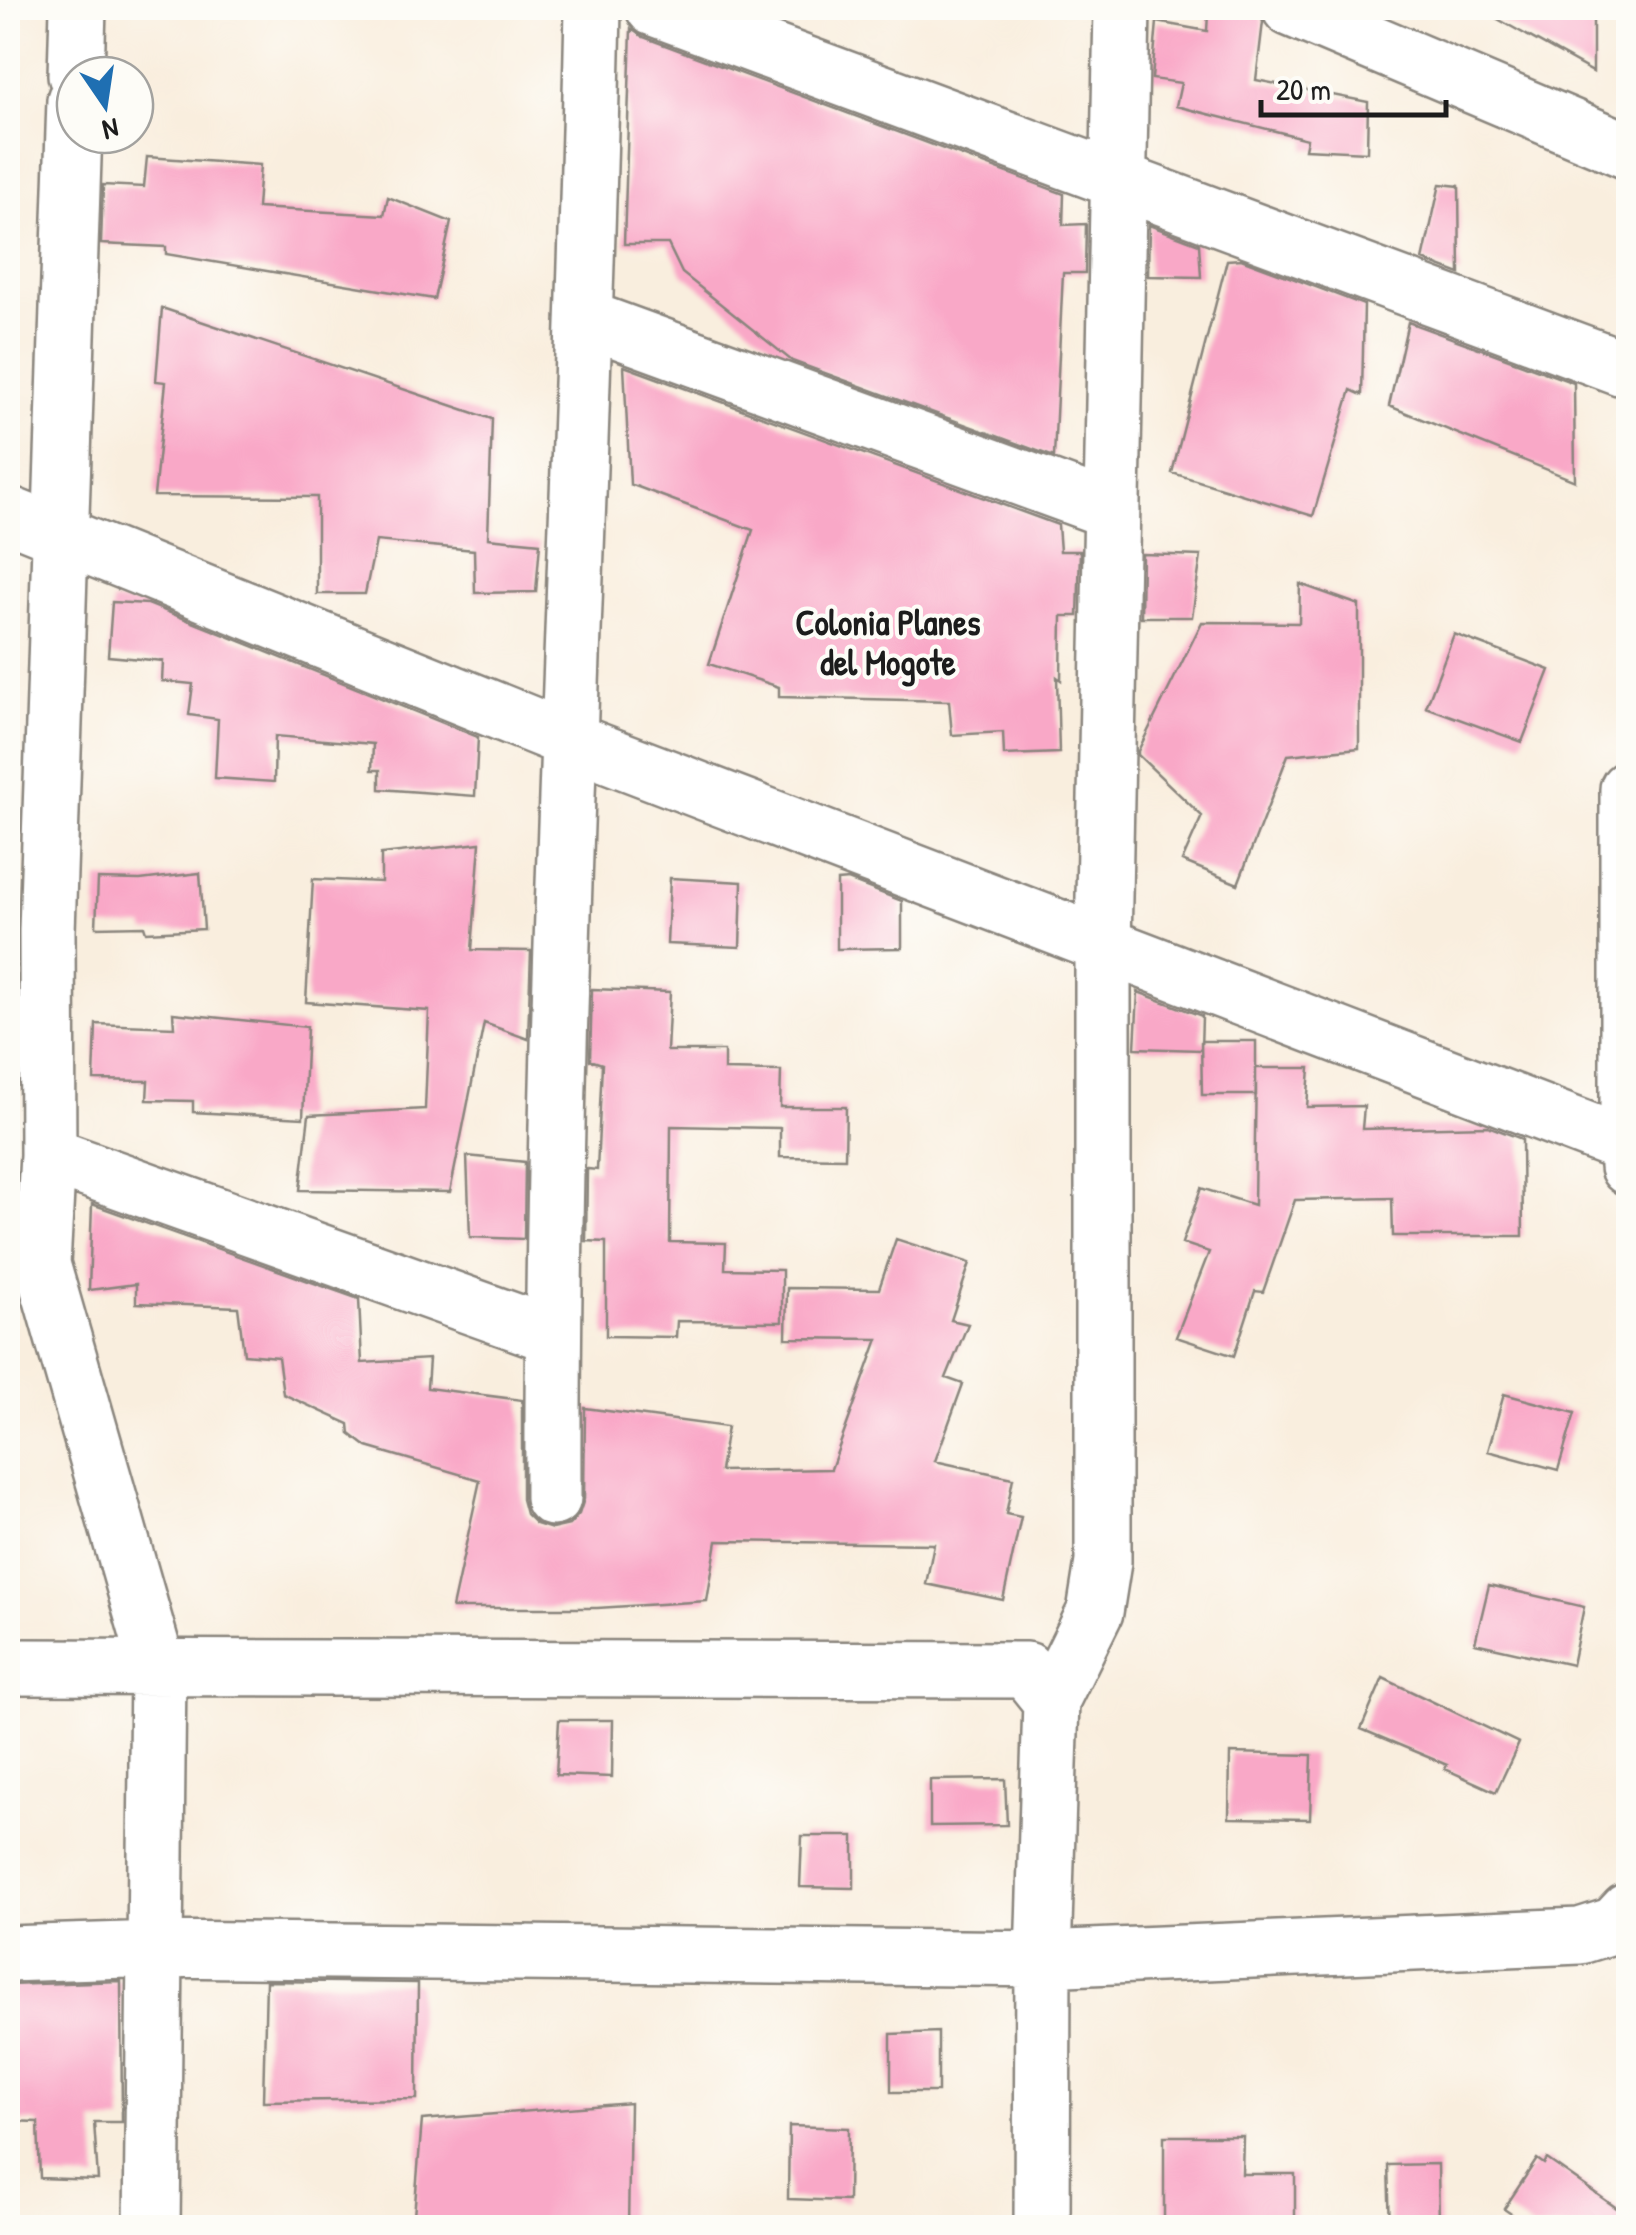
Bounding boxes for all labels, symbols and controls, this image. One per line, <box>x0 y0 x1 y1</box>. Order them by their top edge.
north arrow <box>55 55 155 155</box>
scale bar <box>1261 55 1446 117</box>
text: 20 m <box>1276 69 1331 109</box>
text: N <box>99 109 122 150</box>
district label: Colonia Planes del Mogote <box>795 599 981 687</box>

